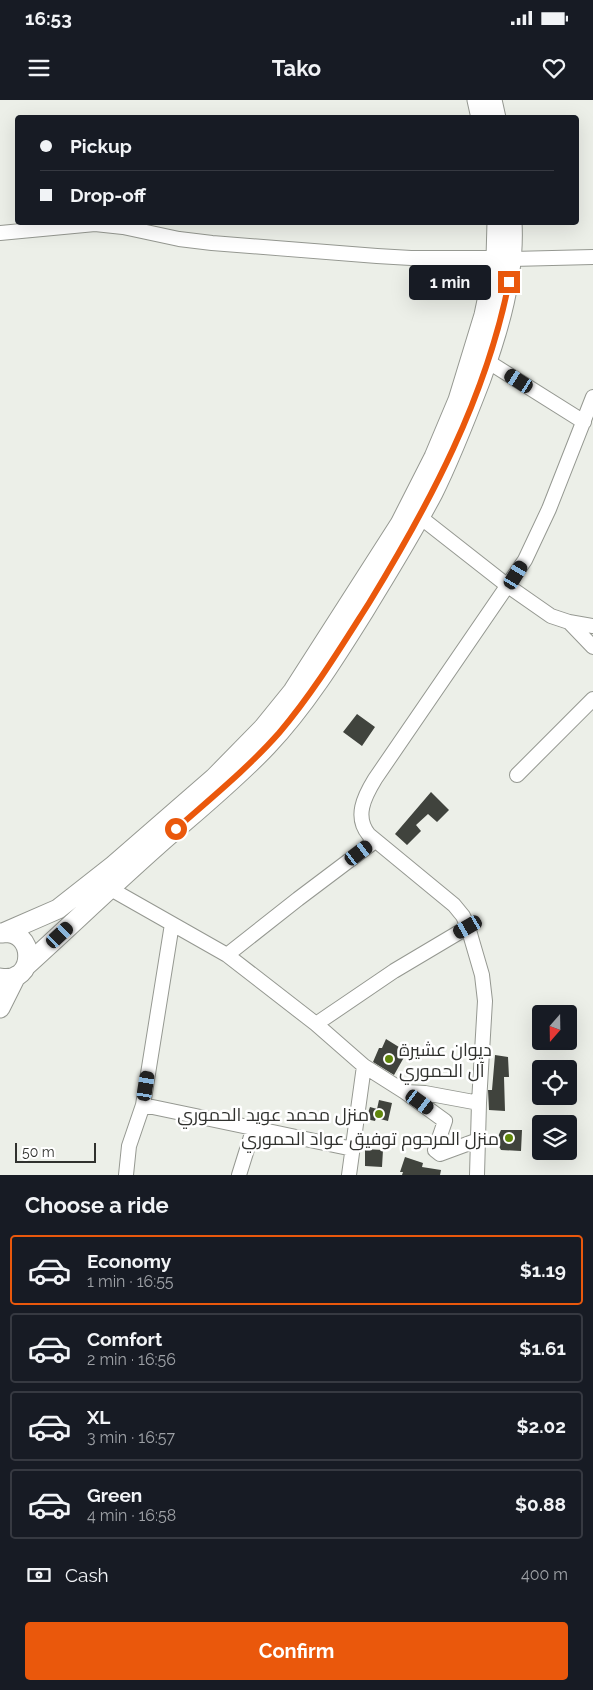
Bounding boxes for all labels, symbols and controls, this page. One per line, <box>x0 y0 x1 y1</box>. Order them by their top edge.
text: 16:53 <box>25 7 72 29</box>
icon: menu <box>25 54 53 82</box>
icon: heart <box>540 54 568 82</box>
text: Tako <box>272 55 321 81</box>
text: Pickup <box>70 135 132 157</box>
text: Drop-off <box>70 184 146 206</box>
callout: 1 min <box>409 264 492 300</box>
route end <box>498 271 520 293</box>
text: 1 min <box>430 273 470 292</box>
car <box>502 367 535 395</box>
car <box>501 558 530 592</box>
route start <box>165 818 187 840</box>
car <box>342 838 375 868</box>
car <box>451 913 484 941</box>
car <box>43 919 76 951</box>
north arrow <box>532 1005 578 1050</box>
map controls <box>532 1005 577 1160</box>
place label: ديوان عشيرة آل الحموري <box>399 1039 492 1085</box>
marker: ديوان عشيرة آل الحموري <box>383 1053 395 1065</box>
button: locate <box>532 1060 577 1105</box>
car <box>136 1070 155 1102</box>
car <box>403 1087 436 1117</box>
place label: منزل محمد عويد الحموري <box>177 1104 369 1129</box>
marker: منزل محمد عويد الحموري <box>373 1108 385 1120</box>
button: layers <box>532 1115 577 1160</box>
place label: منزل المرحوم توفيق عواد الحموري <box>241 1128 499 1153</box>
marker: منزل المرحوم توفيق عواد الحموري <box>503 1132 515 1144</box>
scale bar <box>15 1140 96 1163</box>
text: 50 m <box>22 1144 55 1160</box>
text: Choose a ride <box>25 1192 169 1218</box>
icon: car <box>27 1248 72 1293</box>
text: Economy <box>87 1250 171 1272</box>
text: $1.19 <box>520 1259 566 1281</box>
text: 1 min · 16:55 <box>87 1272 174 1291</box>
icon: car <box>27 1326 72 1371</box>
text: Comfort <box>87 1328 162 1350</box>
text: $1.61 <box>519 1337 566 1359</box>
text: 2 min · 16:56 <box>87 1350 176 1369</box>
icon: car <box>27 1404 72 1449</box>
text: XL <box>87 1406 110 1428</box>
text: $2.02 <box>517 1415 566 1437</box>
text: 3 min · 16:57 <box>87 1428 175 1447</box>
icon: car <box>27 1482 72 1527</box>
text: Green <box>87 1484 142 1506</box>
text: $0.88 <box>515 1493 566 1515</box>
text: 4 min · 16:58 <box>87 1506 176 1525</box>
icon: cash <box>25 1561 53 1589</box>
text: Cash <box>65 1564 109 1586</box>
text: 400 m <box>521 1565 568 1584</box>
button: Confirm <box>25 1622 568 1680</box>

